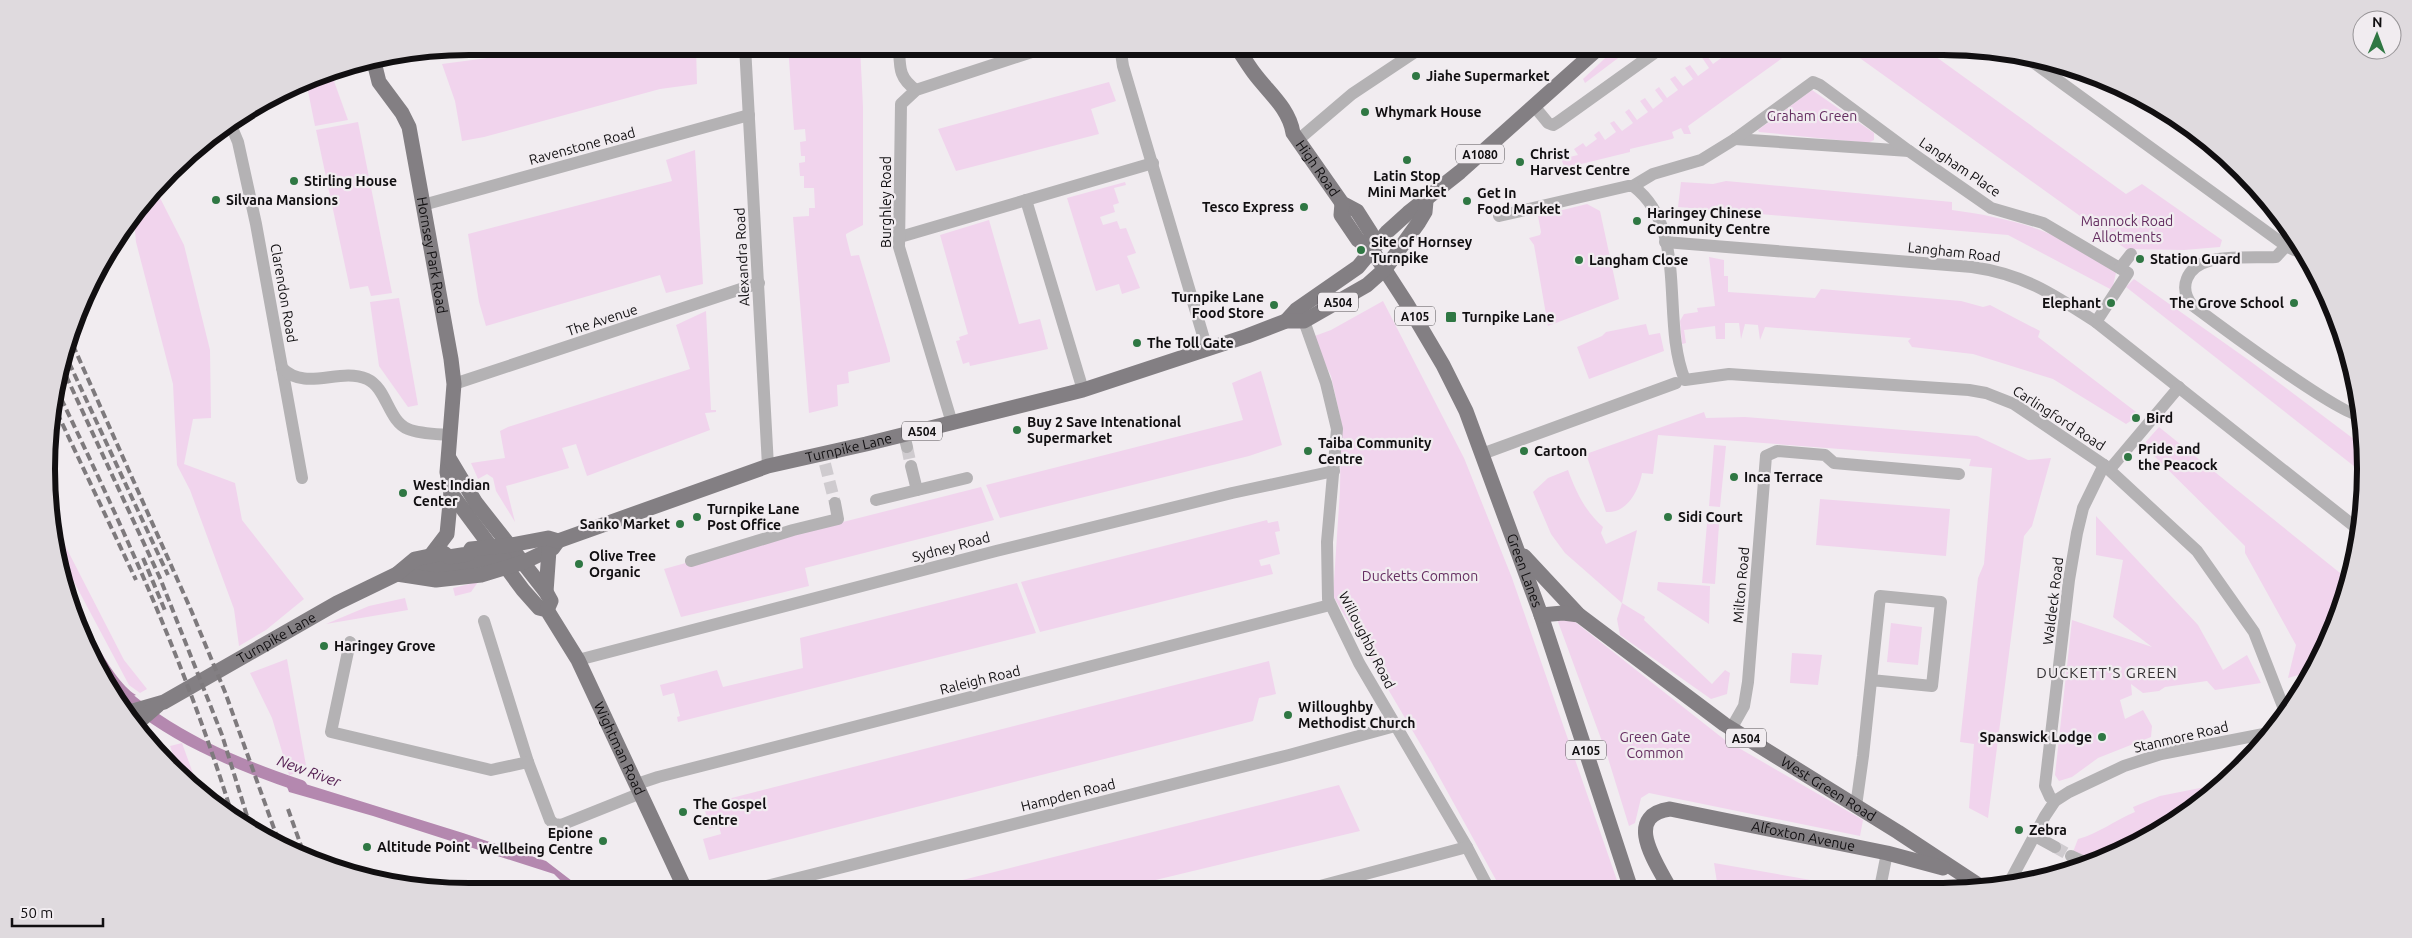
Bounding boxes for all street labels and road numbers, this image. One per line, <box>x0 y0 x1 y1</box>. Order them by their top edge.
street label: Ravenstone Road <box>527 124 637 168</box>
street label: Langham Place <box>1916 134 2004 200</box>
street label: High Road <box>1293 137 1343 199</box>
road number: A1080 <box>1456 144 1504 164</box>
street label: Burghley Road <box>878 156 894 248</box>
street label: Hornsey Park Road <box>414 195 451 315</box>
street label: Alexandra Road <box>731 207 753 307</box>
street label: Langham Road <box>1907 239 2001 265</box>
street label: Clarendon Road <box>267 242 301 344</box>
road number: A504 <box>1318 292 1358 312</box>
street label: The Avenue <box>564 301 640 339</box>
road number: A105 <box>1395 306 1435 326</box>
street label: Carlingford Road <box>2010 382 2108 454</box>
road number: A504 <box>902 422 942 441</box>
street label: Turnpike Lane <box>804 430 893 465</box>
street label: Sydney Road <box>910 529 992 565</box>
street label: Green Lanes <box>1504 531 1545 610</box>
street label: Milton Road <box>1730 546 1752 624</box>
street label: Waldeck Road <box>2040 556 2066 646</box>
street label: Willoughby Road <box>1336 589 1398 691</box>
street label: Turnpike Lane <box>234 609 319 667</box>
street label: Raleigh Road <box>938 662 1022 698</box>
street label: Wightman Road <box>591 699 648 798</box>
street label: Stanmore Road <box>2132 718 2230 756</box>
road number: A504 <box>1726 728 1766 748</box>
road number: A105 <box>1566 740 1606 760</box>
street label: West Green Road <box>1778 753 1879 824</box>
street label: Hampden Road <box>1019 776 1117 814</box>
street label: Alfoxton Avenue <box>1750 818 1857 854</box>

